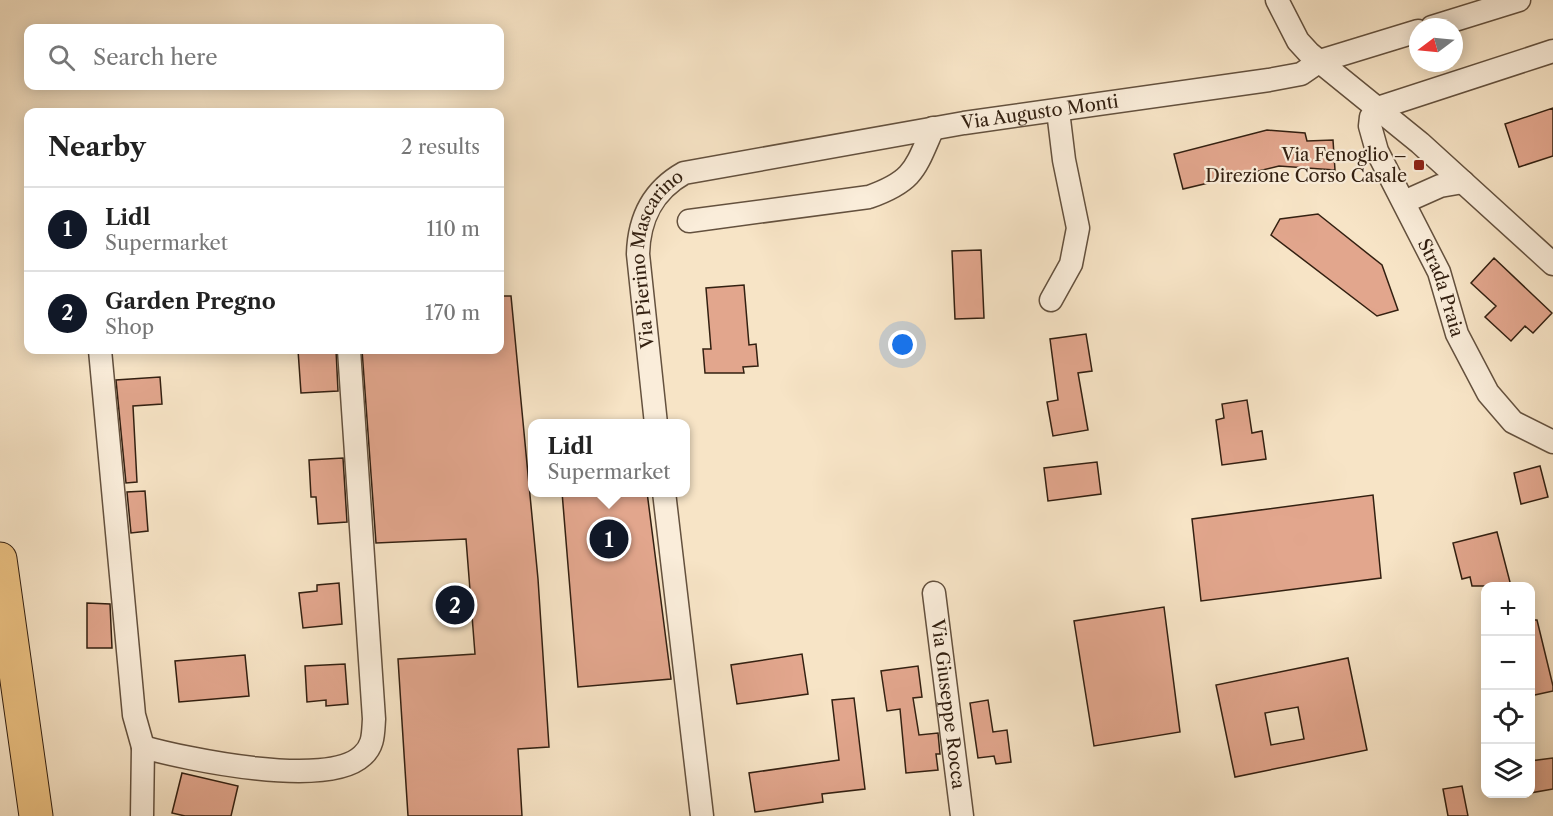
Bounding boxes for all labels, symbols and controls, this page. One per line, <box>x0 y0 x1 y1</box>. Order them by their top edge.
north arrow <box>1409 18 1463 72</box>
search box <box>24 24 504 90</box>
icon: search <box>45 41 78 74</box>
text: Search here <box>93 44 218 71</box>
street label: Via Augusto Monti <box>959 90 1120 134</box>
text: Nearby <box>48 131 146 163</box>
text: 2 results <box>401 135 480 159</box>
place label: Via Fenoglio – Direzione Corso Casale <box>1205 144 1407 187</box>
marker: Via Fenoglio – Direzione Corso Casale <box>1412 158 1426 172</box>
street label: Via Pierino Mascarino <box>627 165 687 351</box>
text: Lidl <box>105 204 150 231</box>
text: 1 <box>63 217 72 241</box>
text: 110 m <box>427 217 480 241</box>
text: Supermarket <box>105 231 228 255</box>
street label: Strada Praia <box>1413 235 1468 340</box>
text: Garden Pregno <box>105 288 276 315</box>
text: 2 <box>62 301 73 325</box>
text: 170 m <box>425 301 480 325</box>
text: Shop <box>105 315 154 339</box>
your location <box>888 330 917 359</box>
popup <box>528 419 690 497</box>
text: Lidl <box>548 433 593 460</box>
text: Supermarket <box>548 460 670 484</box>
pin: 1 <box>590 516 628 562</box>
pin: 2 <box>436 582 474 628</box>
map controls <box>1481 582 1535 798</box>
button: + <box>1481 582 1535 636</box>
street label: Via Giuseppe Rocca <box>926 617 970 791</box>
button: − <box>1481 636 1535 690</box>
button: locate <box>1481 690 1535 744</box>
button: layers <box>1481 744 1535 798</box>

